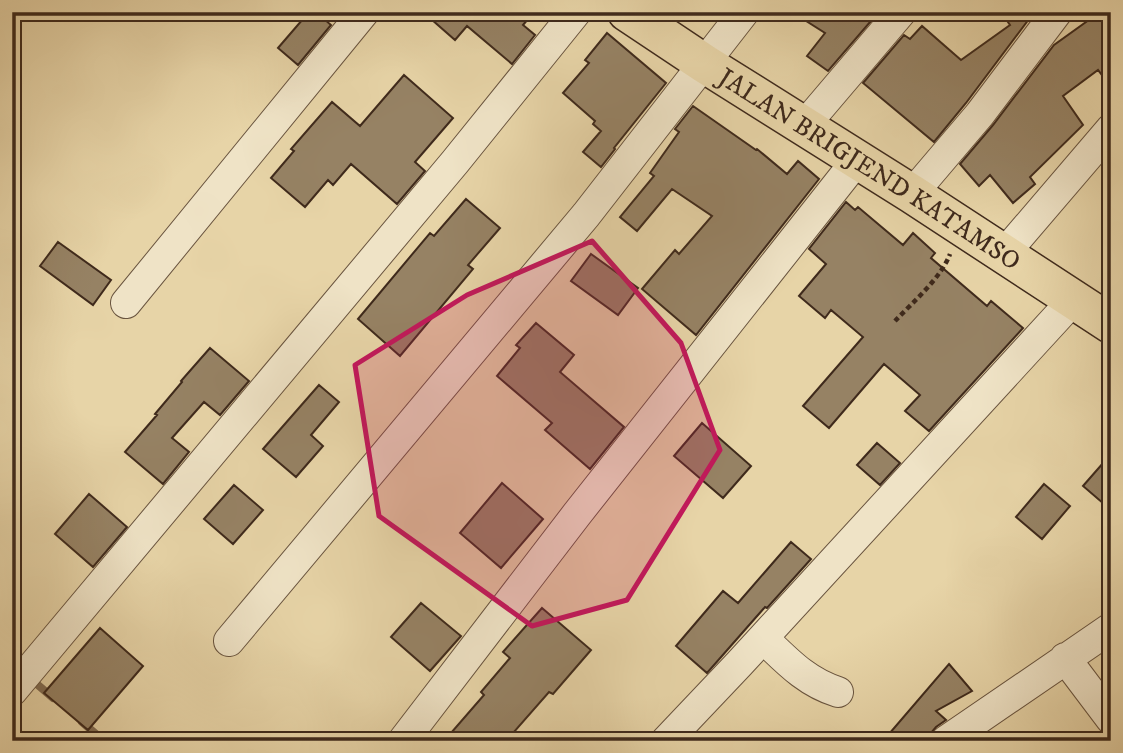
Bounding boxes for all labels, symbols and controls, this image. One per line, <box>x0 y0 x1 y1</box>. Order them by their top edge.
street label: JALAN BRIGJEND KATAMSO <box>710 60 1026 278</box>

